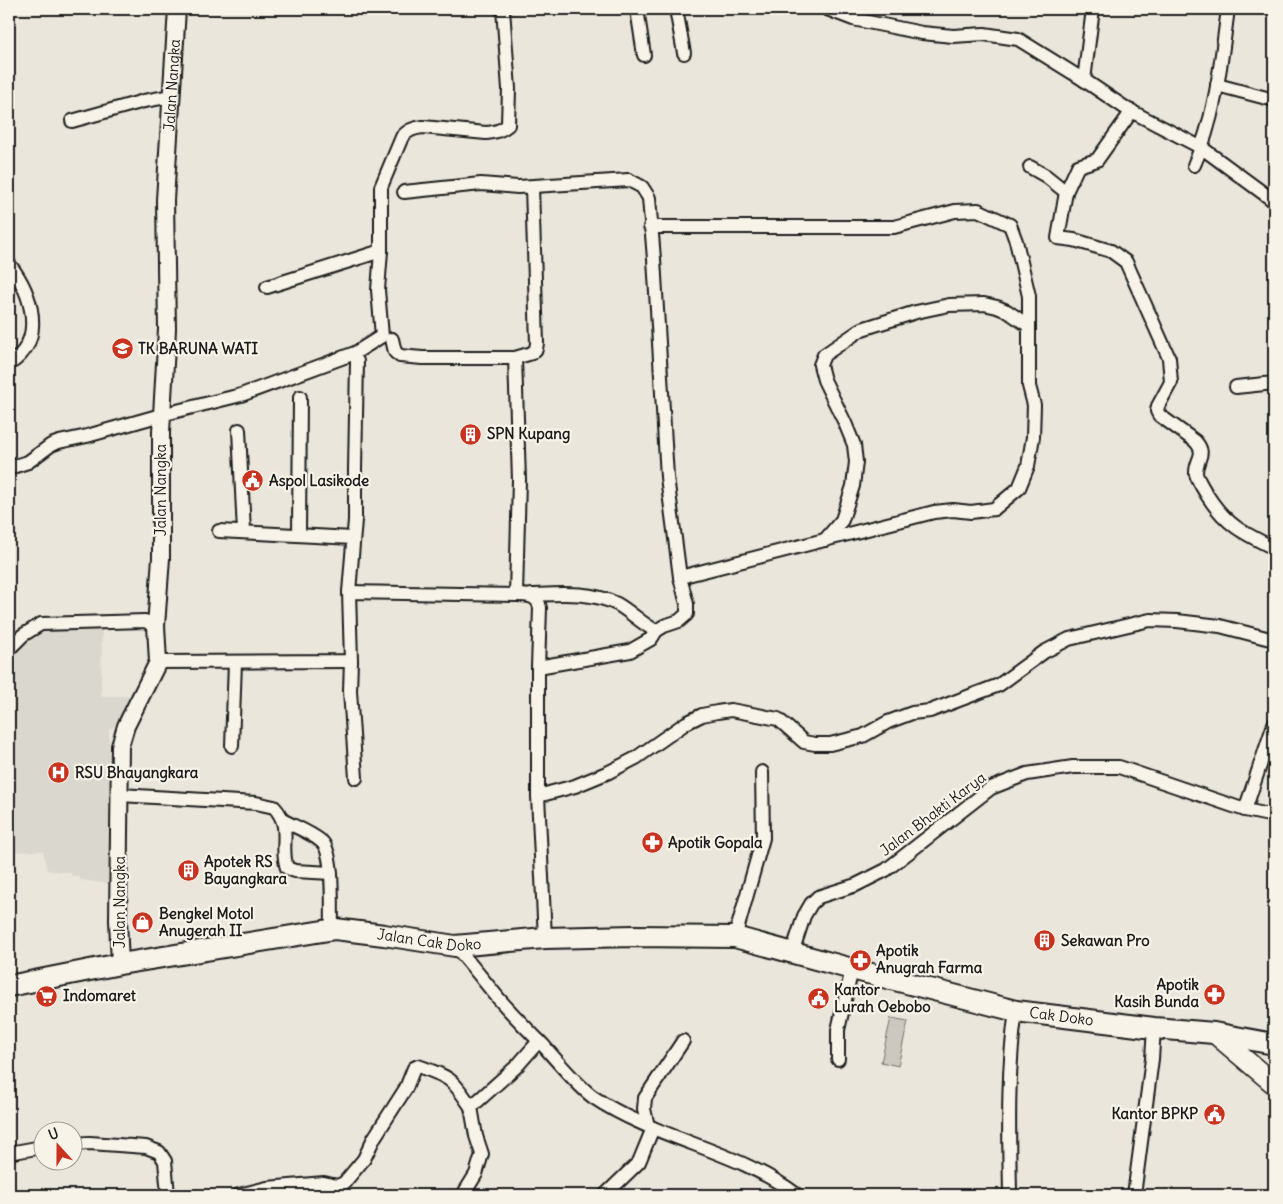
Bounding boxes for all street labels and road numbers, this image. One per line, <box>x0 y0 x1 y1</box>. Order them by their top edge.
street label: Jalan Nangka <box>159 38 184 132</box>
street label: Jalan Nangka <box>151 443 170 536</box>
street label: Jalan Bhakti Karya <box>876 767 990 860</box>
street label: Jalan Nangka <box>110 855 129 948</box>
street label: Jalan Cak Doko <box>376 924 482 955</box>
street label: Cak Doko <box>1028 1003 1095 1029</box>

